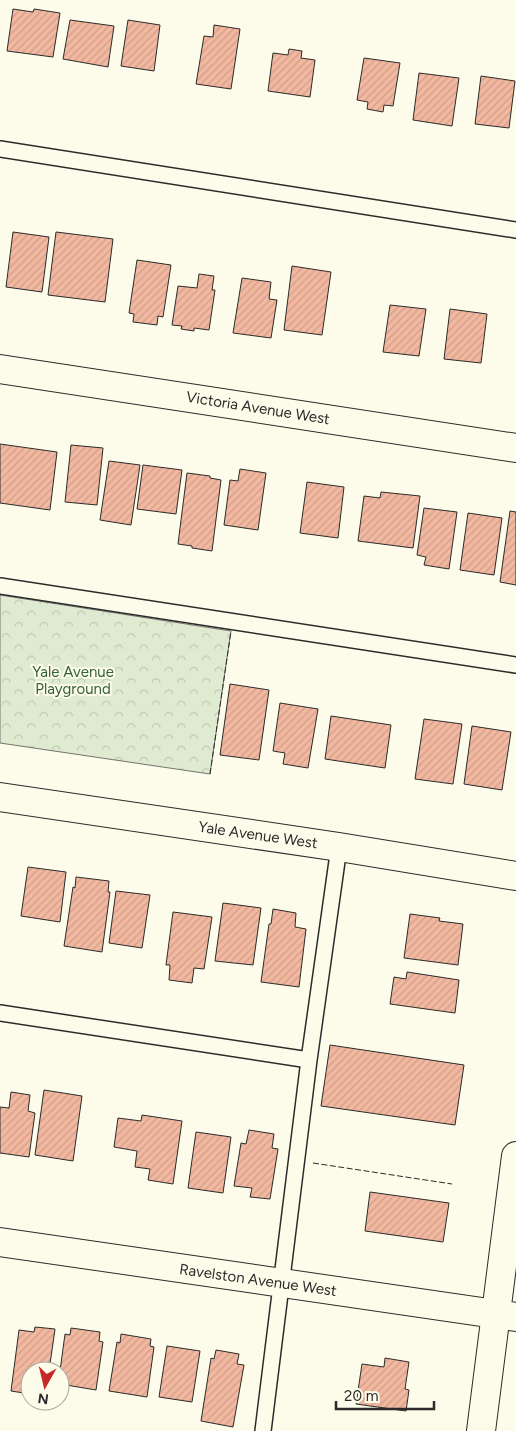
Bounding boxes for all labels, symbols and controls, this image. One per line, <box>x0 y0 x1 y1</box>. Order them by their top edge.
street label: Victoria Avenue West <box>185 388 331 428</box>
park label: Yale Avenue Playground <box>32 663 114 698</box>
street label: Yale Avenue West <box>197 818 319 852</box>
street label: Ravelston Avenue West <box>178 1260 338 1300</box>
north arrow <box>20 1361 70 1411</box>
scale bar <box>336 1378 434 1410</box>
text: 20 m <box>344 1387 378 1405</box>
text: N <box>37 1389 50 1408</box>

